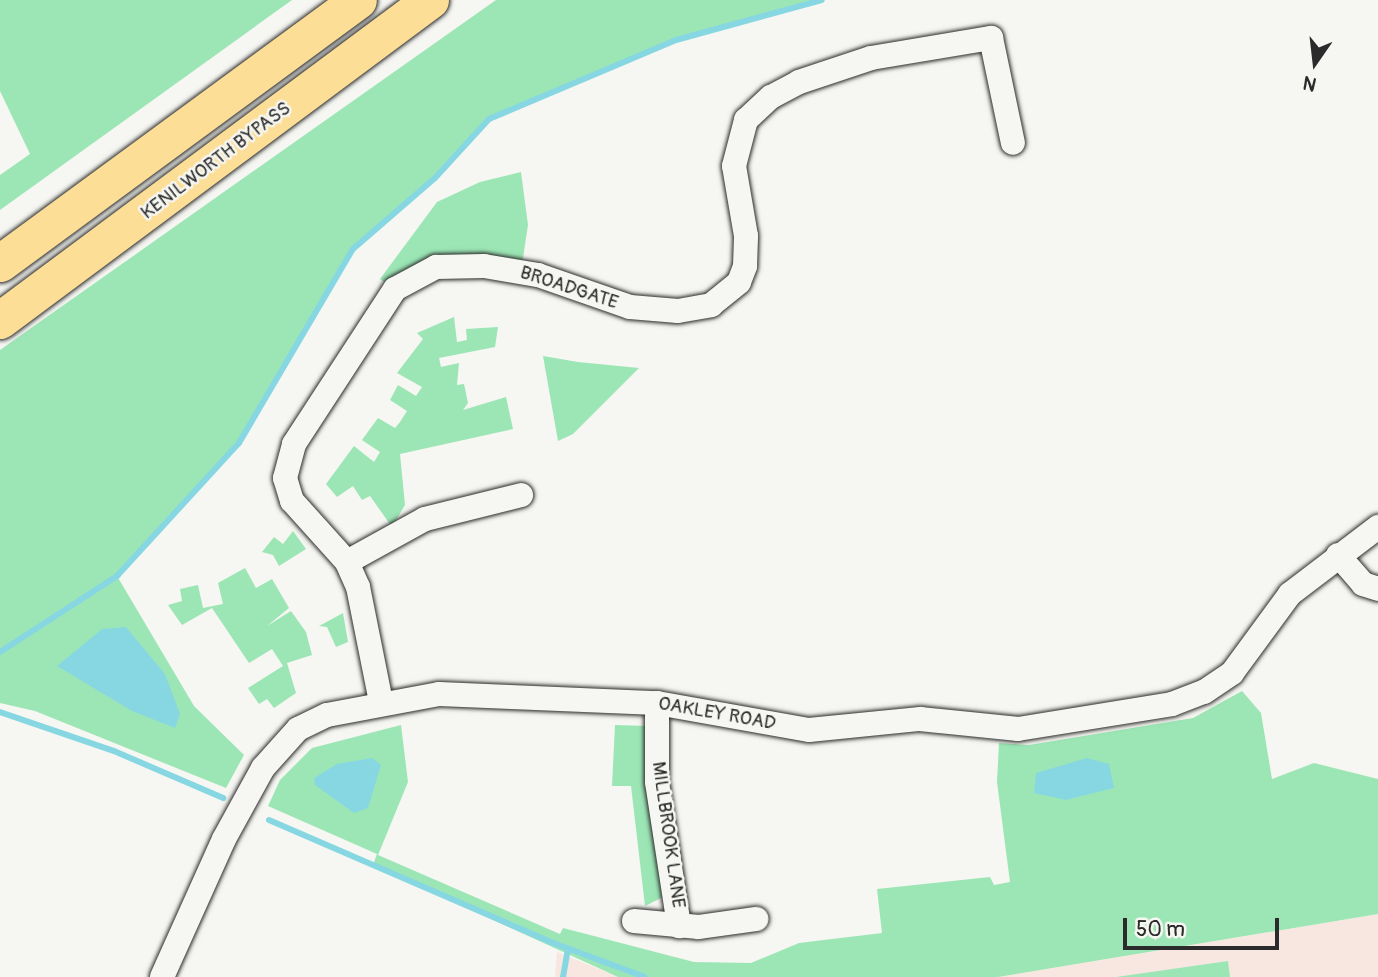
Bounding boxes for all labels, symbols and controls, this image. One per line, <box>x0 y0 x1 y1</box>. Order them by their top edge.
north arrow <box>1280 28 1350 98</box>
text: N <box>1301 70 1319 97</box>
street label: KENILWORTH BYPASS <box>137 97 295 225</box>
street label: BROADGATE <box>517 261 621 315</box>
street label: OAKLEY ROAD <box>656 692 778 736</box>
street label: MILLBROOK LANE <box>646 760 690 910</box>
scale bar <box>1126 904 1282 948</box>
text: 50 m <box>1136 916 1185 943</box>

